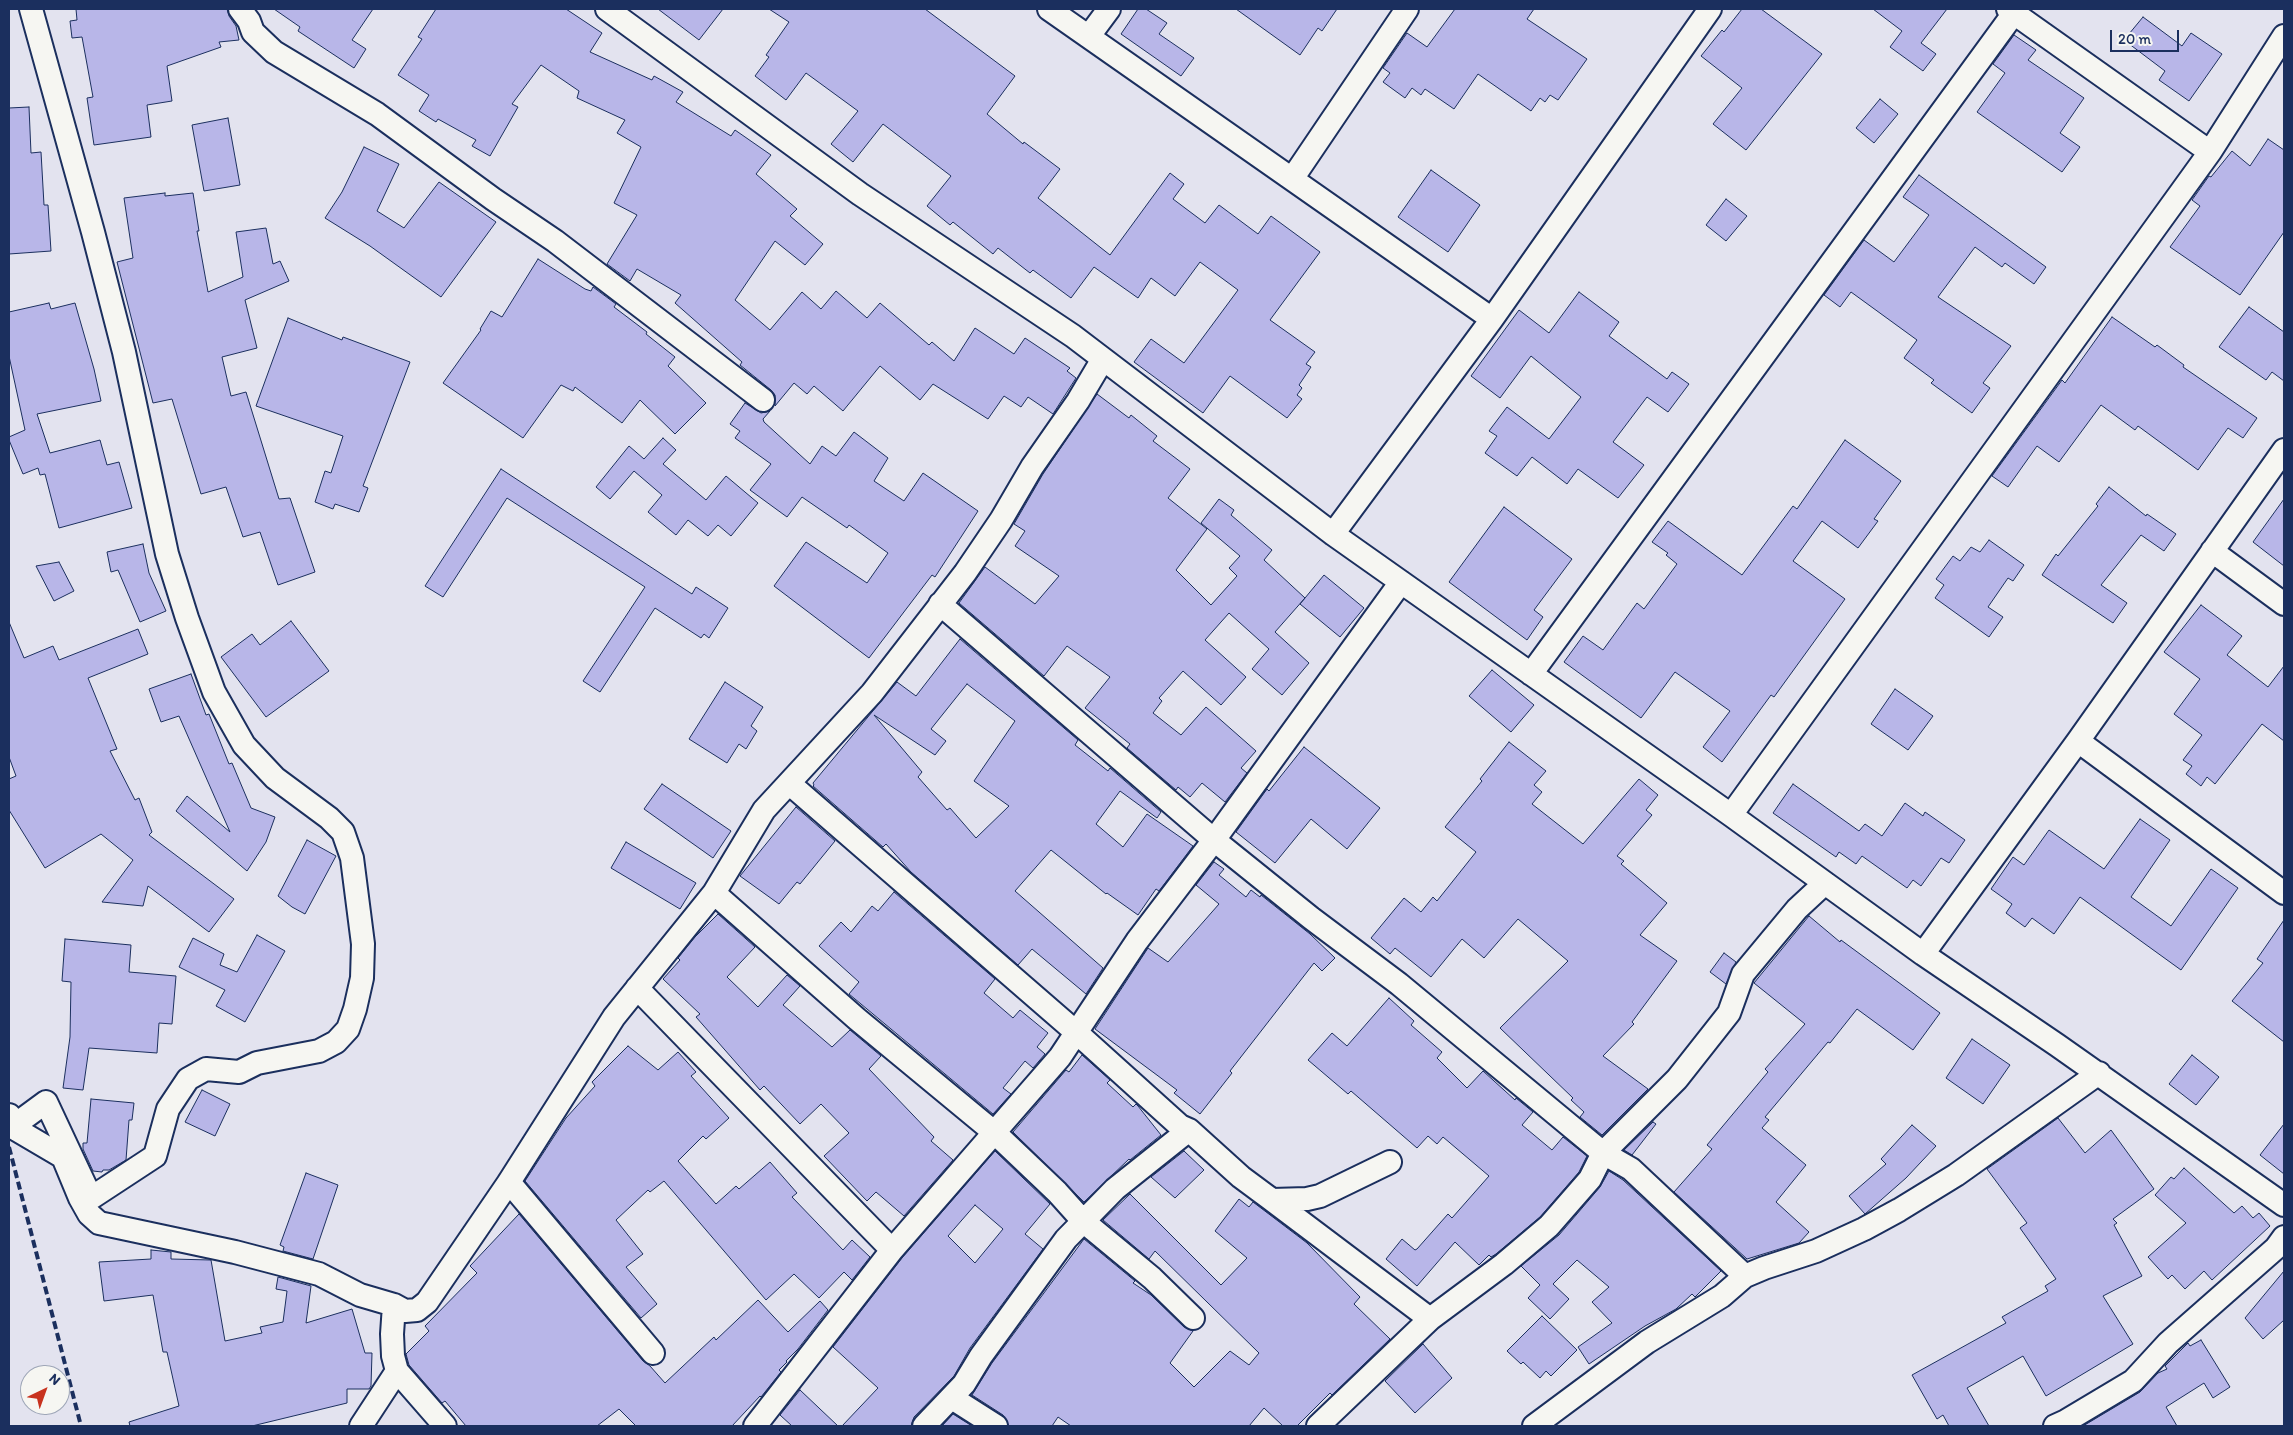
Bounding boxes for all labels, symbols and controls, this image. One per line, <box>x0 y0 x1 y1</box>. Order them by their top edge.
scale bar <box>2113 20 2182 52</box>
text: 20 m <box>2118 30 2151 48</box>
north arrow <box>20 1365 70 1415</box>
text: N <box>45 1370 64 1389</box>

